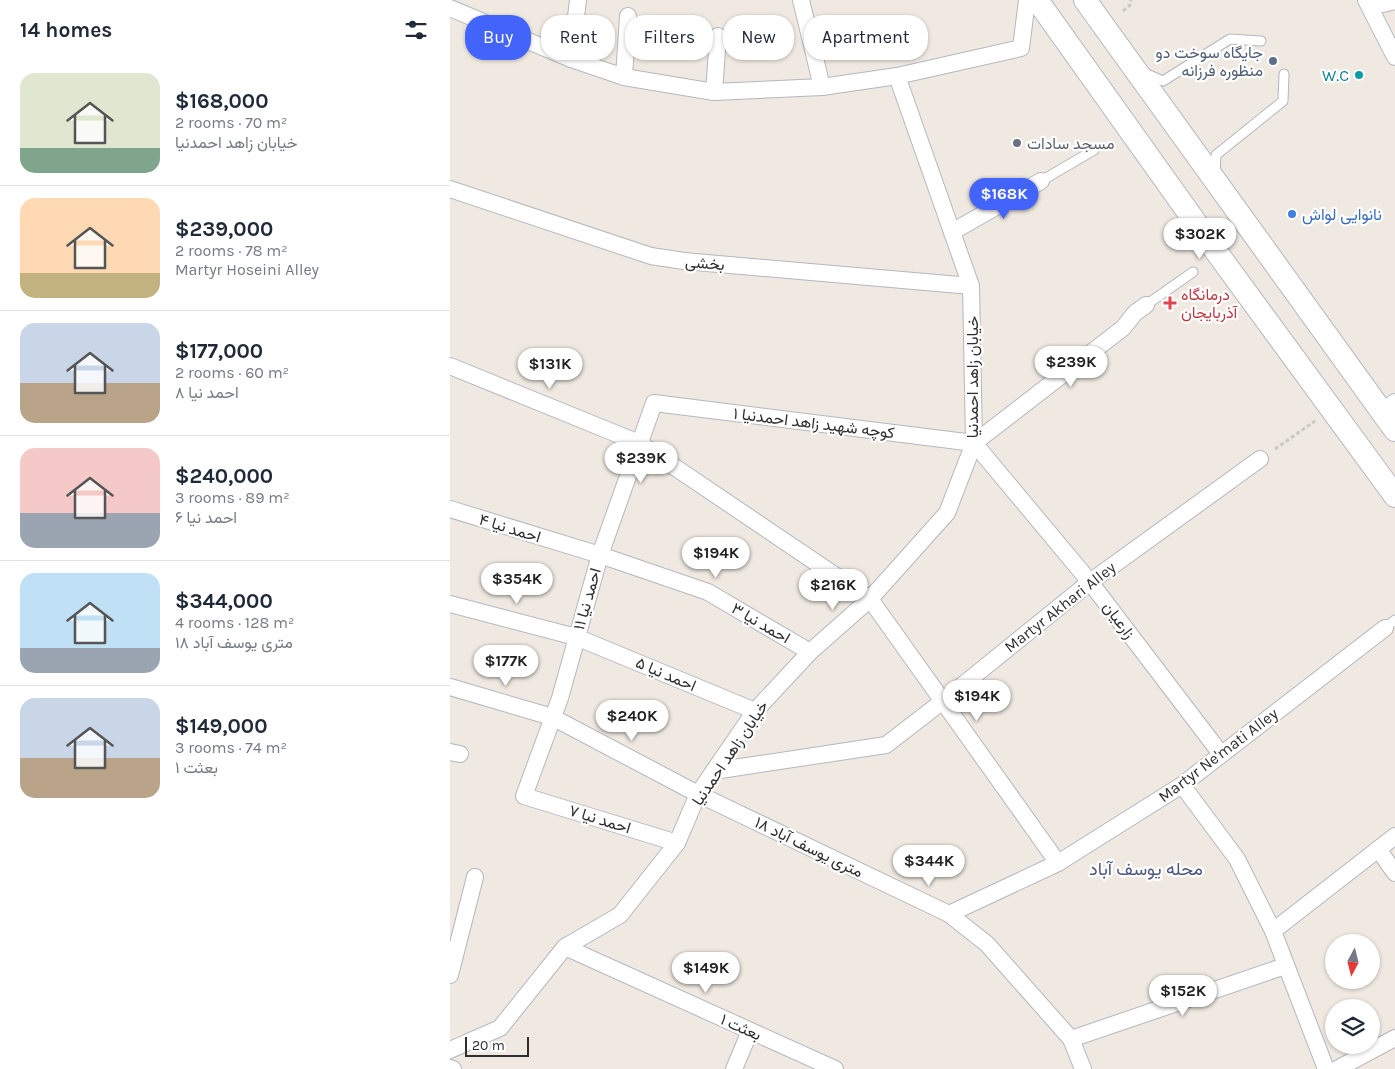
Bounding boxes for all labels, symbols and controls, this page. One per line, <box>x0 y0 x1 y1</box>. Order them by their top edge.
chip: Buy <box>465 15 531 60</box>
chip: Rent <box>541 15 615 60</box>
chip: Filters <box>625 15 713 60</box>
chip: New <box>723 15 794 60</box>
chip: Apartment <box>804 15 928 60</box>
icon: filters <box>402 16 430 44</box>
text: 14 homes <box>20 18 112 42</box>
place label: جایگاه سوخت دو منظوره فرزانه <box>1156 43 1263 81</box>
marker: جایگاه سوخت دو منظوره فرزانه <box>1267 55 1279 67</box>
place label: W.C <box>1322 66 1349 85</box>
marker: W.C <box>1353 69 1365 81</box>
text: $168,000 <box>175 89 268 113</box>
icon: home <box>60 93 120 153</box>
text: 2 rooms · 70 m² <box>175 113 287 132</box>
text: خیابان زاهد احمدنیا <box>175 133 297 152</box>
place label: مسجد سادات <box>1027 134 1114 153</box>
marker: مسجد سادات <box>1011 137 1023 149</box>
pin: $168K <box>969 178 1039 220</box>
text: $168K <box>980 184 1028 203</box>
place label: نانوایی لواش <box>1302 205 1382 225</box>
marker: نانوایی لواش <box>1286 208 1298 220</box>
text: $239,000 <box>175 217 273 241</box>
icon: home <box>60 218 120 278</box>
pin: $302K <box>1165 218 1235 260</box>
text: $302K <box>1174 224 1226 243</box>
text: 2 rooms · 78 m² <box>175 241 288 260</box>
street label: بخشی <box>684 252 726 275</box>
text: Martyr Hoseini Alley <box>175 260 319 279</box>
place label: درمانگاه آذربایجان <box>1181 285 1239 323</box>
marker: درمانگاه آذربایجان <box>1163 296 1177 310</box>
street label: خیابان زاهد احمدنیا <box>963 316 983 438</box>
text: $177,000 <box>175 339 263 363</box>
icon: home <box>60 343 120 403</box>
pin: $239K <box>1036 346 1106 388</box>
pin: $131K <box>515 348 585 390</box>
text: $239K <box>1046 352 1096 371</box>
text: $131K <box>529 354 571 373</box>
text: 2 rooms · 60 m² <box>175 363 289 382</box>
text: احمد نیا ۸ <box>175 383 239 402</box>
street label: کوچه شهید زاهد احمدنیا ۱ <box>732 404 896 444</box>
pin: $239K <box>606 442 676 484</box>
text: $239K <box>616 448 666 467</box>
text: $240,000 <box>175 464 273 488</box>
icon: home <box>60 468 120 528</box>
text: 3 rooms · 89 m² <box>175 488 290 507</box>
text: احمد نیا ۶ <box>175 508 237 527</box>
street label: احمد نیا ۴ <box>477 510 543 546</box>
pin: $194K <box>681 536 751 579</box>
text: $194K <box>693 543 739 562</box>
street label: Martyr Akhari Alley <box>1001 557 1120 656</box>
pin: $354K <box>482 562 552 605</box>
street label: احمد نیا ۱۱ <box>569 566 605 632</box>
pin: $216K <box>798 568 868 611</box>
text: $354K <box>492 569 542 588</box>
text: $216K <box>810 575 856 594</box>
text: $344,000 <box>175 589 273 613</box>
icon: home <box>60 593 120 653</box>
street label: زارعیان <box>1098 598 1139 643</box>
street label: احمد نیا ۳ <box>728 599 794 647</box>
text: 4 rooms · 128 m² <box>175 613 294 632</box>
text: ۱۸ متری یوسف آباد <box>175 633 293 652</box>
pin: $177K <box>471 644 541 687</box>
text: $177K <box>484 651 528 670</box>
street label: احمد نیا ۵ <box>633 653 699 695</box>
pin: $194K <box>942 680 1012 722</box>
text: $194K <box>954 686 1000 705</box>
street label: خیابان زاهد احمدنیا <box>688 697 773 810</box>
pin: $240K <box>597 700 667 742</box>
street label: Martyr Ne'mati Alley <box>1155 704 1282 806</box>
text: $240K <box>607 706 657 725</box>
text: $149,000 <box>175 714 267 738</box>
icon: home <box>60 718 120 778</box>
text: 3 rooms · 74 m² <box>175 738 287 757</box>
text: بعثت ۱ <box>175 758 218 777</box>
street label: احمد نیا ۷ <box>567 801 633 837</box>
street label: ۱۸ متری یوسف آباد <box>751 813 866 882</box>
pin: $344K <box>894 844 964 887</box>
text: $344K <box>904 851 954 870</box>
district label: محله یوسف آباد <box>1089 858 1203 880</box>
north arrow <box>1325 934 1380 989</box>
map controls <box>1325 934 1380 1054</box>
pin: $149K <box>671 952 741 994</box>
text: $149K <box>683 958 729 977</box>
pin: $152K <box>1148 974 1218 1017</box>
text: $152K <box>1160 981 1206 1000</box>
button: layers <box>1325 999 1380 1054</box>
street label: بعثت ۱ <box>718 1010 764 1044</box>
scale bar <box>465 1034 529 1057</box>
text: 20 m <box>472 1037 505 1054</box>

